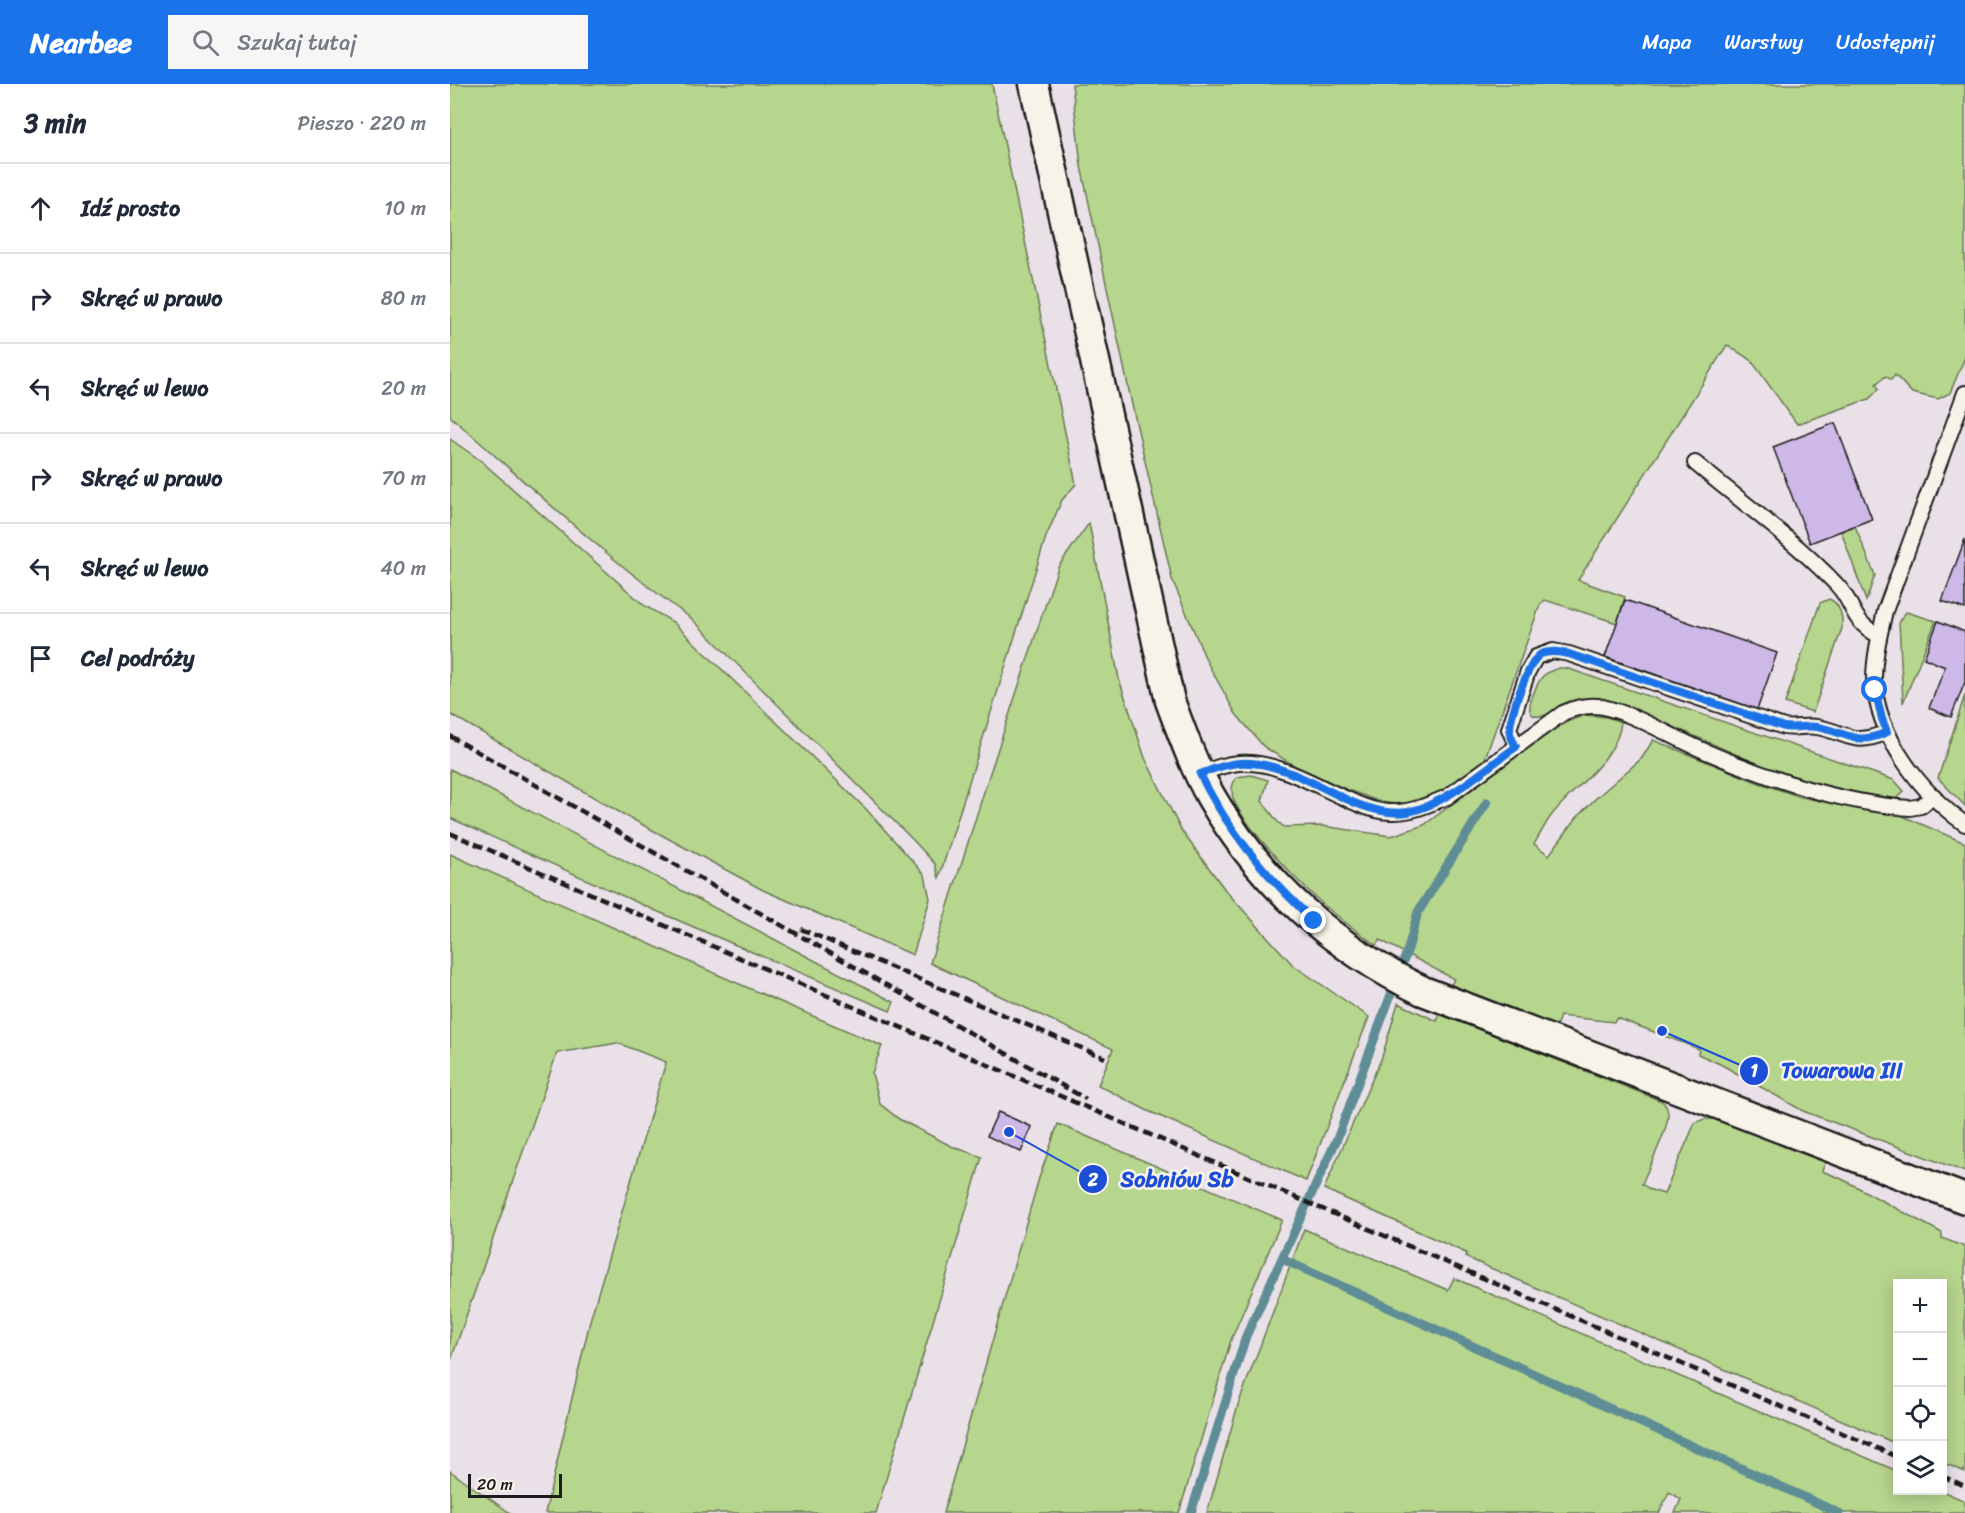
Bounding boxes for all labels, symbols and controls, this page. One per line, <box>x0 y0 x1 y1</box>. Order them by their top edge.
search box <box>168 15 588 69</box>
text: Nearbee <box>30 18 132 67</box>
text: Szukaj tutaj <box>237 23 357 62</box>
text: Mapa <box>1642 23 1691 61</box>
text: Warstwy <box>1724 23 1803 61</box>
text: Udostępnij <box>1836 23 1935 61</box>
icon: search <box>189 26 222 59</box>
text: 3 min <box>24 100 86 146</box>
text: Pieszo · 220 m <box>297 106 426 141</box>
text: Idź prosto <box>81 189 180 228</box>
text: 10 m <box>384 191 426 226</box>
icon: ahead <box>24 192 57 225</box>
text: Skręć w prawo <box>81 279 223 318</box>
text: 80 m <box>381 281 426 316</box>
icon: right <box>24 282 57 315</box>
text: Skręć w lewo <box>81 369 208 408</box>
text: 20 m <box>381 371 426 406</box>
icon: left <box>24 372 57 405</box>
text: Skręć w prawo <box>81 459 223 498</box>
text: 70 m <box>381 461 426 496</box>
icon: right <box>24 462 57 495</box>
text: Skręć w lewo <box>81 549 208 588</box>
text: 40 m <box>380 551 426 586</box>
icon: left <box>24 552 57 585</box>
text: Cel podróży <box>81 639 194 678</box>
icon: arrive <box>24 642 57 675</box>
route start <box>1861 676 1887 702</box>
route end <box>1300 907 1326 933</box>
callout: Towarowa III <box>1739 1051 1915 1091</box>
text: Towarowa III <box>1781 1051 1903 1090</box>
text: 1 <box>1750 1055 1758 1087</box>
callout: Sobniów Sb <box>1078 1159 1245 1199</box>
text: Sobniów Sb <box>1120 1160 1234 1199</box>
text: 2 <box>1087 1164 1099 1196</box>
map controls <box>1893 1279 1947 1495</box>
button: + <box>1893 1279 1947 1333</box>
button: − <box>1893 1333 1947 1387</box>
button: locate <box>1893 1387 1947 1441</box>
button: layers <box>1893 1441 1947 1495</box>
text: 20 m <box>477 1470 513 1499</box>
scale bar <box>468 1471 562 1498</box>

